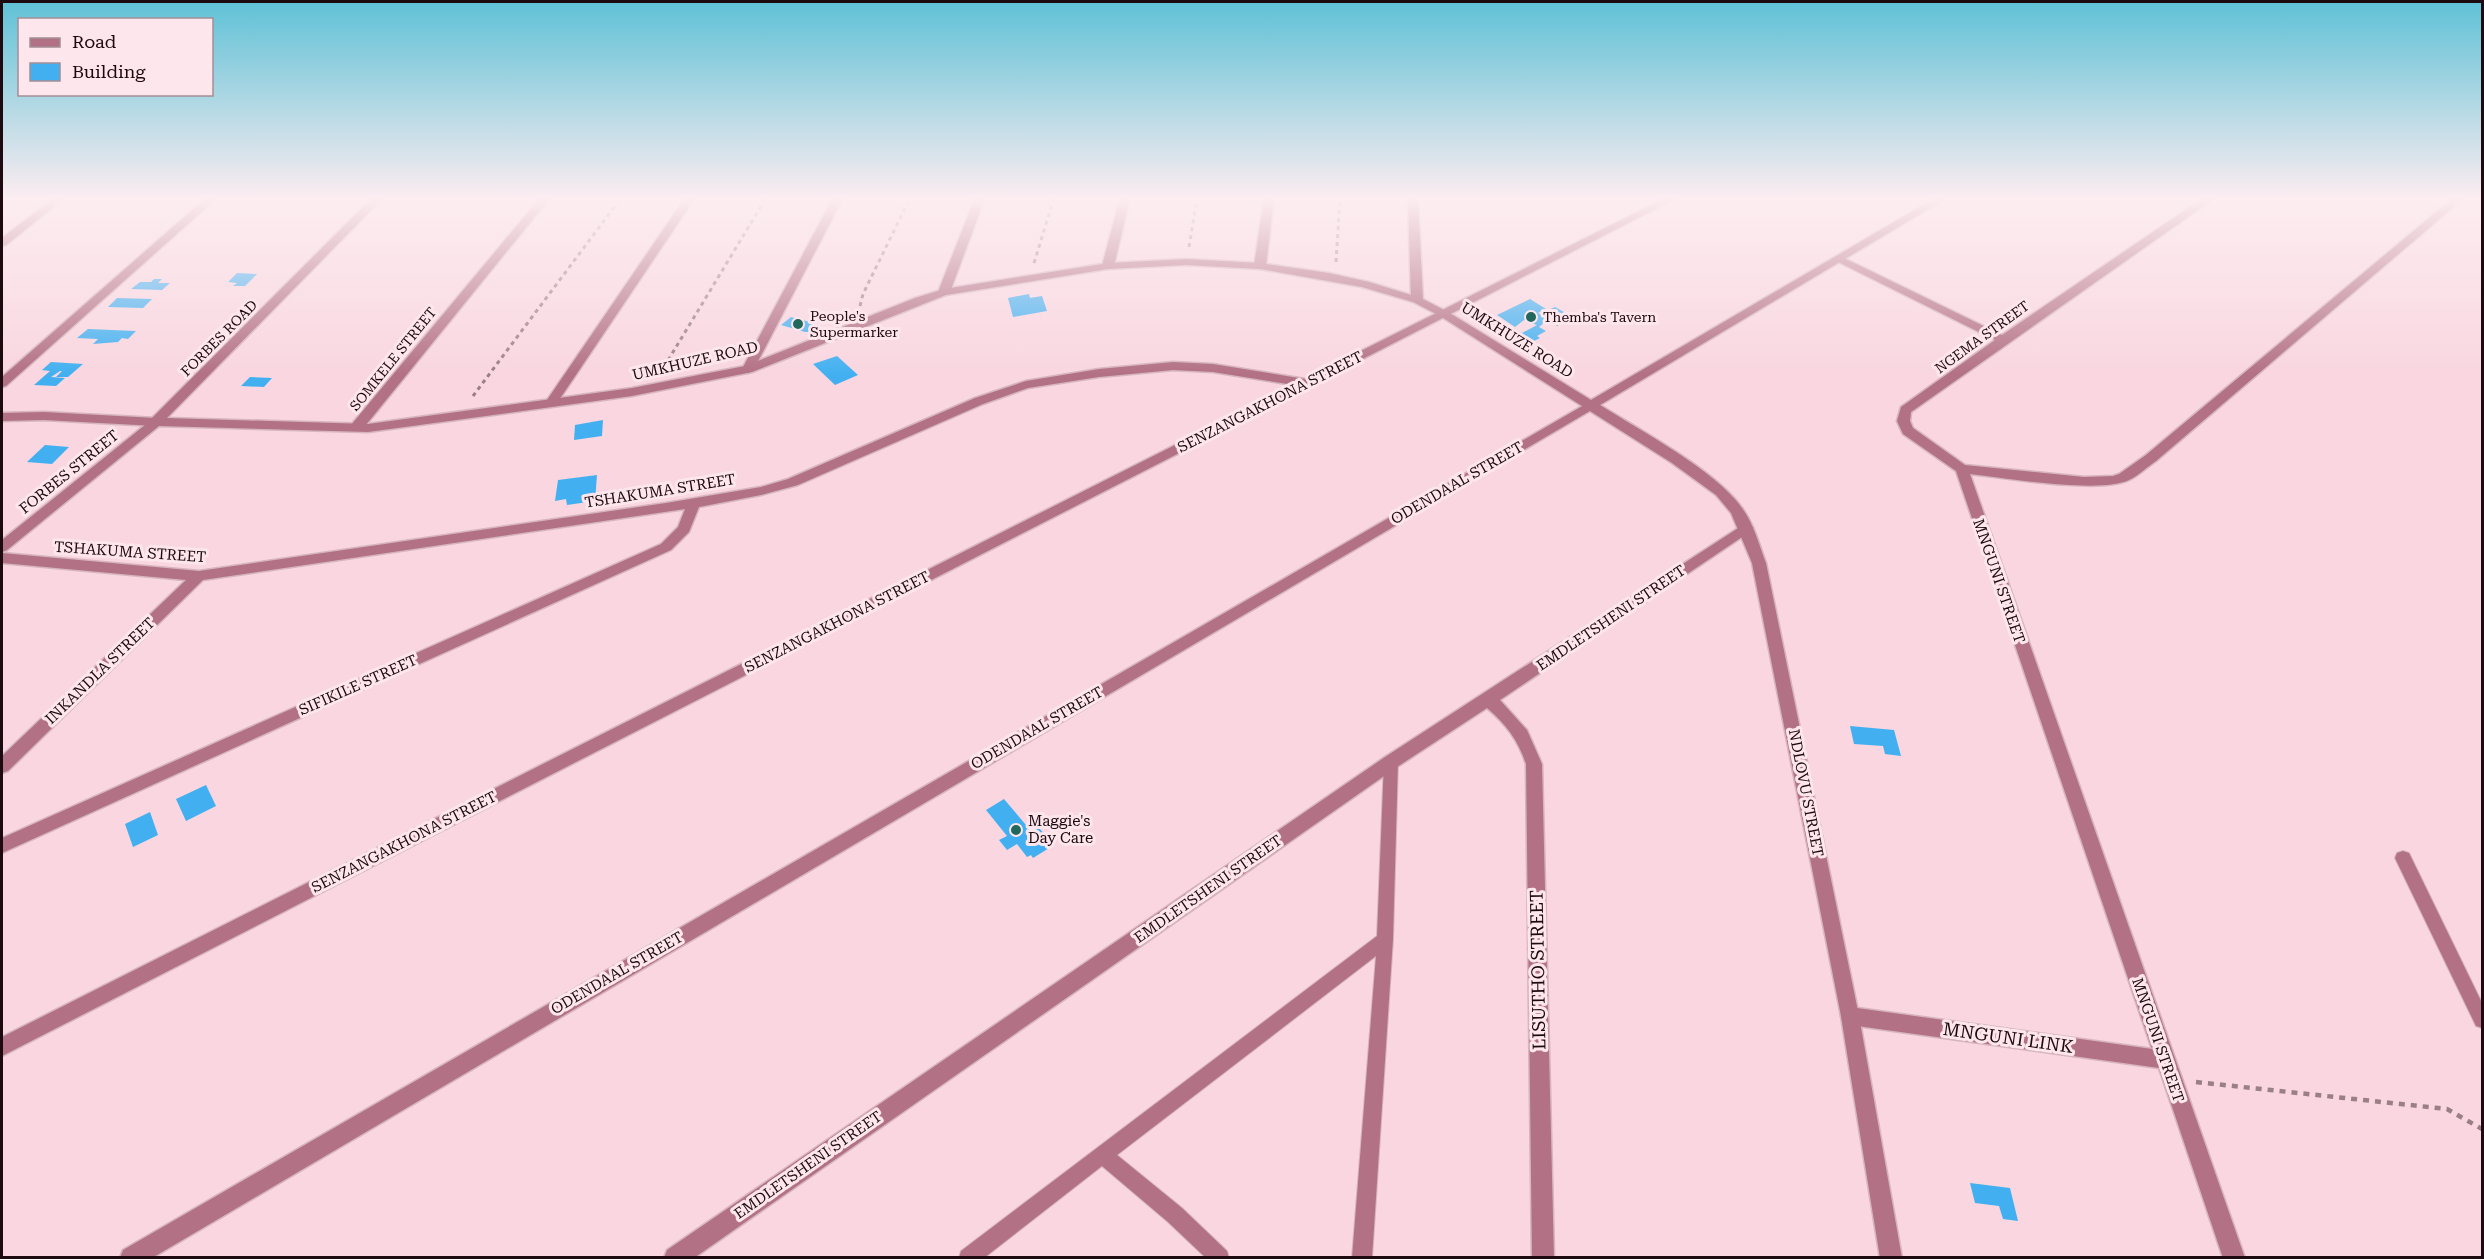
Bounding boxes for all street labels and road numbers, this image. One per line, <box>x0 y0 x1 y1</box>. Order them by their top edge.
street label: FORBES ROAD <box>178 297 260 379</box>
street label: NGEMA STREET <box>1932 297 2032 377</box>
street label: UMKHUZE ROAD <box>1458 298 1576 382</box>
street label: SOMKELE STREET <box>346 304 440 414</box>
street label: UMKHUZE ROAD <box>630 338 760 384</box>
street label: SENZANGAKHONA STREET <box>1175 347 1365 457</box>
street label: FORBES STREET <box>16 426 122 518</box>
street label: ODENDAAL STREET <box>1388 438 1526 528</box>
street label: TSHAKUMA STREET <box>583 470 737 512</box>
street label: MNGUNI STREET <box>1969 517 2029 645</box>
street label: TSHAKUMA STREET <box>53 538 207 566</box>
street label: EMDLETSHENI STREET <box>1533 561 1689 675</box>
street label: SENZANGAKHONA STREET <box>742 567 932 677</box>
street label: INKANDLA STREET <box>42 614 158 728</box>
street label: SIFIKILE STREET <box>296 651 420 719</box>
street label: ODENDAAL STREET <box>968 683 1106 773</box>
street label: NDLOVU STREET <box>1785 728 1827 858</box>
street label: SENZANGAKHONA STREET <box>309 787 499 897</box>
street label: EMDLETSHENI STREET <box>1131 831 1285 947</box>
street label: LISUTHO STREET <box>1526 890 1549 1050</box>
street label: ODENDAAL STREET <box>548 928 686 1018</box>
street label: MNGUNI STREET <box>2128 976 2188 1104</box>
street label: MNGUNI LINK <box>1942 1018 2074 1057</box>
street label: EMDLETSHENI STREET <box>731 1107 885 1223</box>

